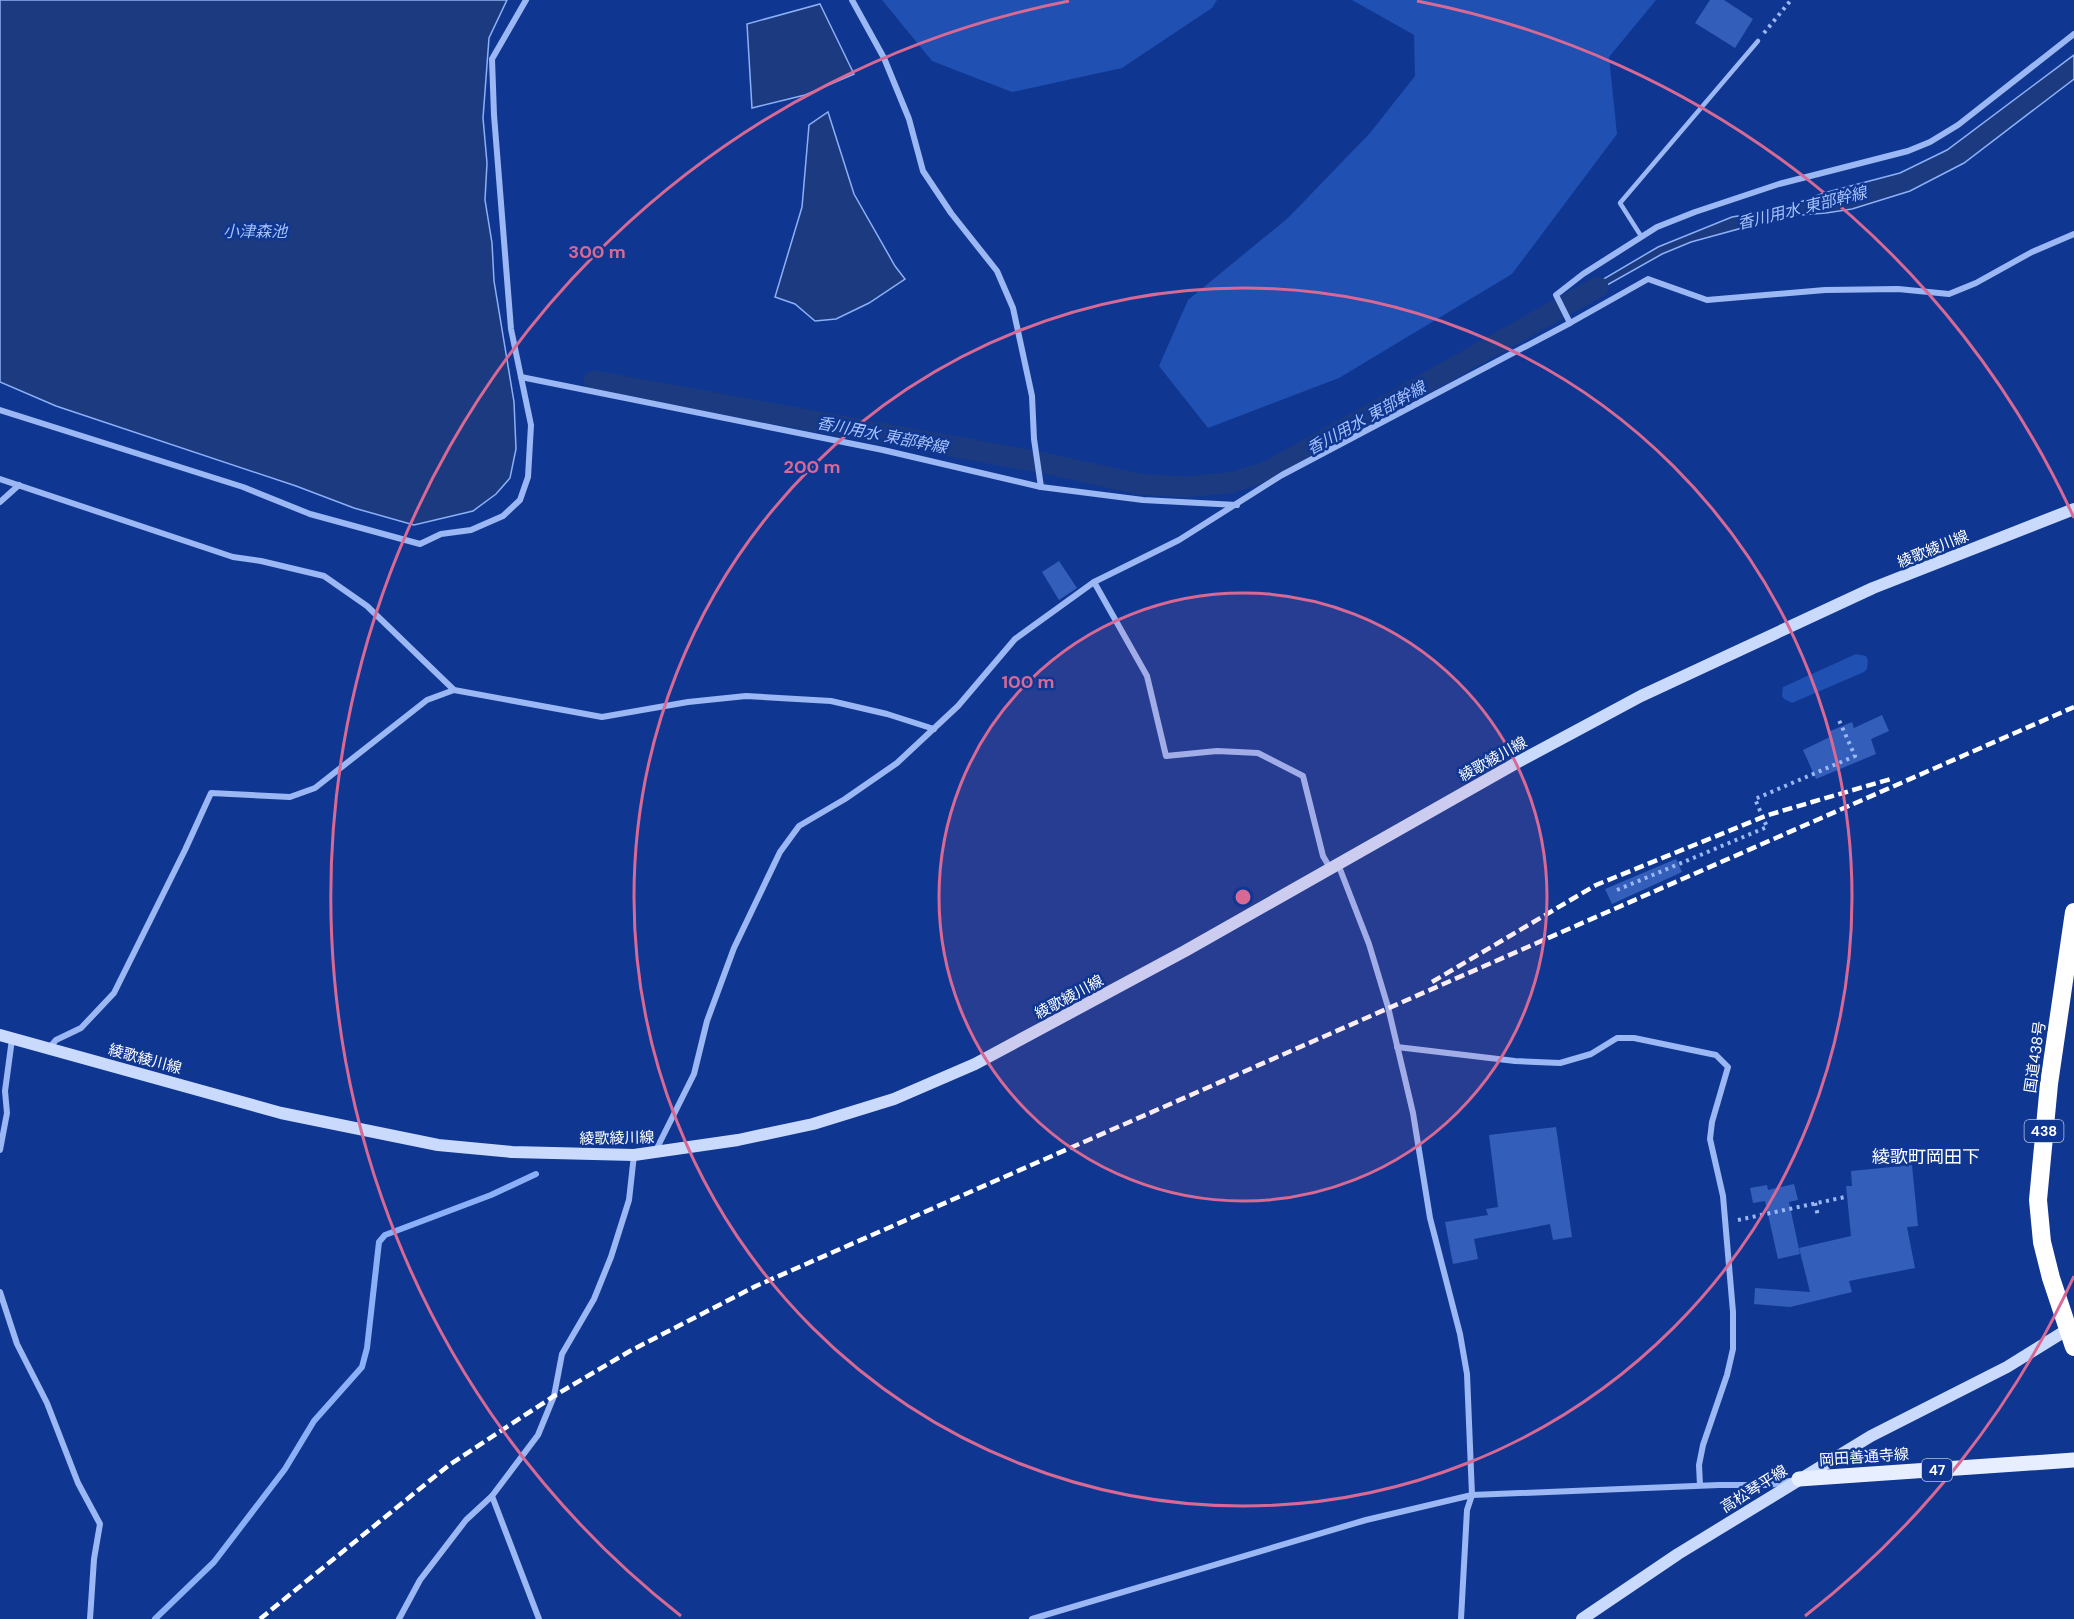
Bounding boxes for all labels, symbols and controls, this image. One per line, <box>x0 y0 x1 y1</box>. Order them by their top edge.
water label: 香川用水 東部幹線 <box>1735 181 1871 234</box>
water label: 小津森池 <box>223 221 289 242</box>
text: 300 m <box>568 240 626 264</box>
water label: 香川用水 東部幹線 <box>1303 376 1431 459</box>
water label: 香川用水 東部幹線 <box>815 412 951 458</box>
text: 200 m <box>784 455 840 479</box>
street label: 綾歌綾川線 <box>1894 526 1972 572</box>
text: 100 m <box>1001 670 1055 694</box>
street label: 綾歌綾川線 <box>1455 732 1531 786</box>
centre of rings <box>1233 887 1253 907</box>
street label: 綾歌綾川線 <box>1031 971 1107 1023</box>
street label: 国道438号 <box>2020 1020 2050 1094</box>
street label: 綾歌綾川線 <box>106 1040 184 1078</box>
road number: 438 <box>2024 1120 2064 1142</box>
street label: 綾歌綾川線 <box>579 1127 655 1149</box>
district label: 綾歌町岡田下 <box>1872 1145 1980 1169</box>
street label: 岡田善通寺線 <box>1818 1444 1910 1470</box>
road number: 47 <box>1922 1459 1952 1481</box>
street label: 高松琴平線 <box>1717 1461 1791 1517</box>

